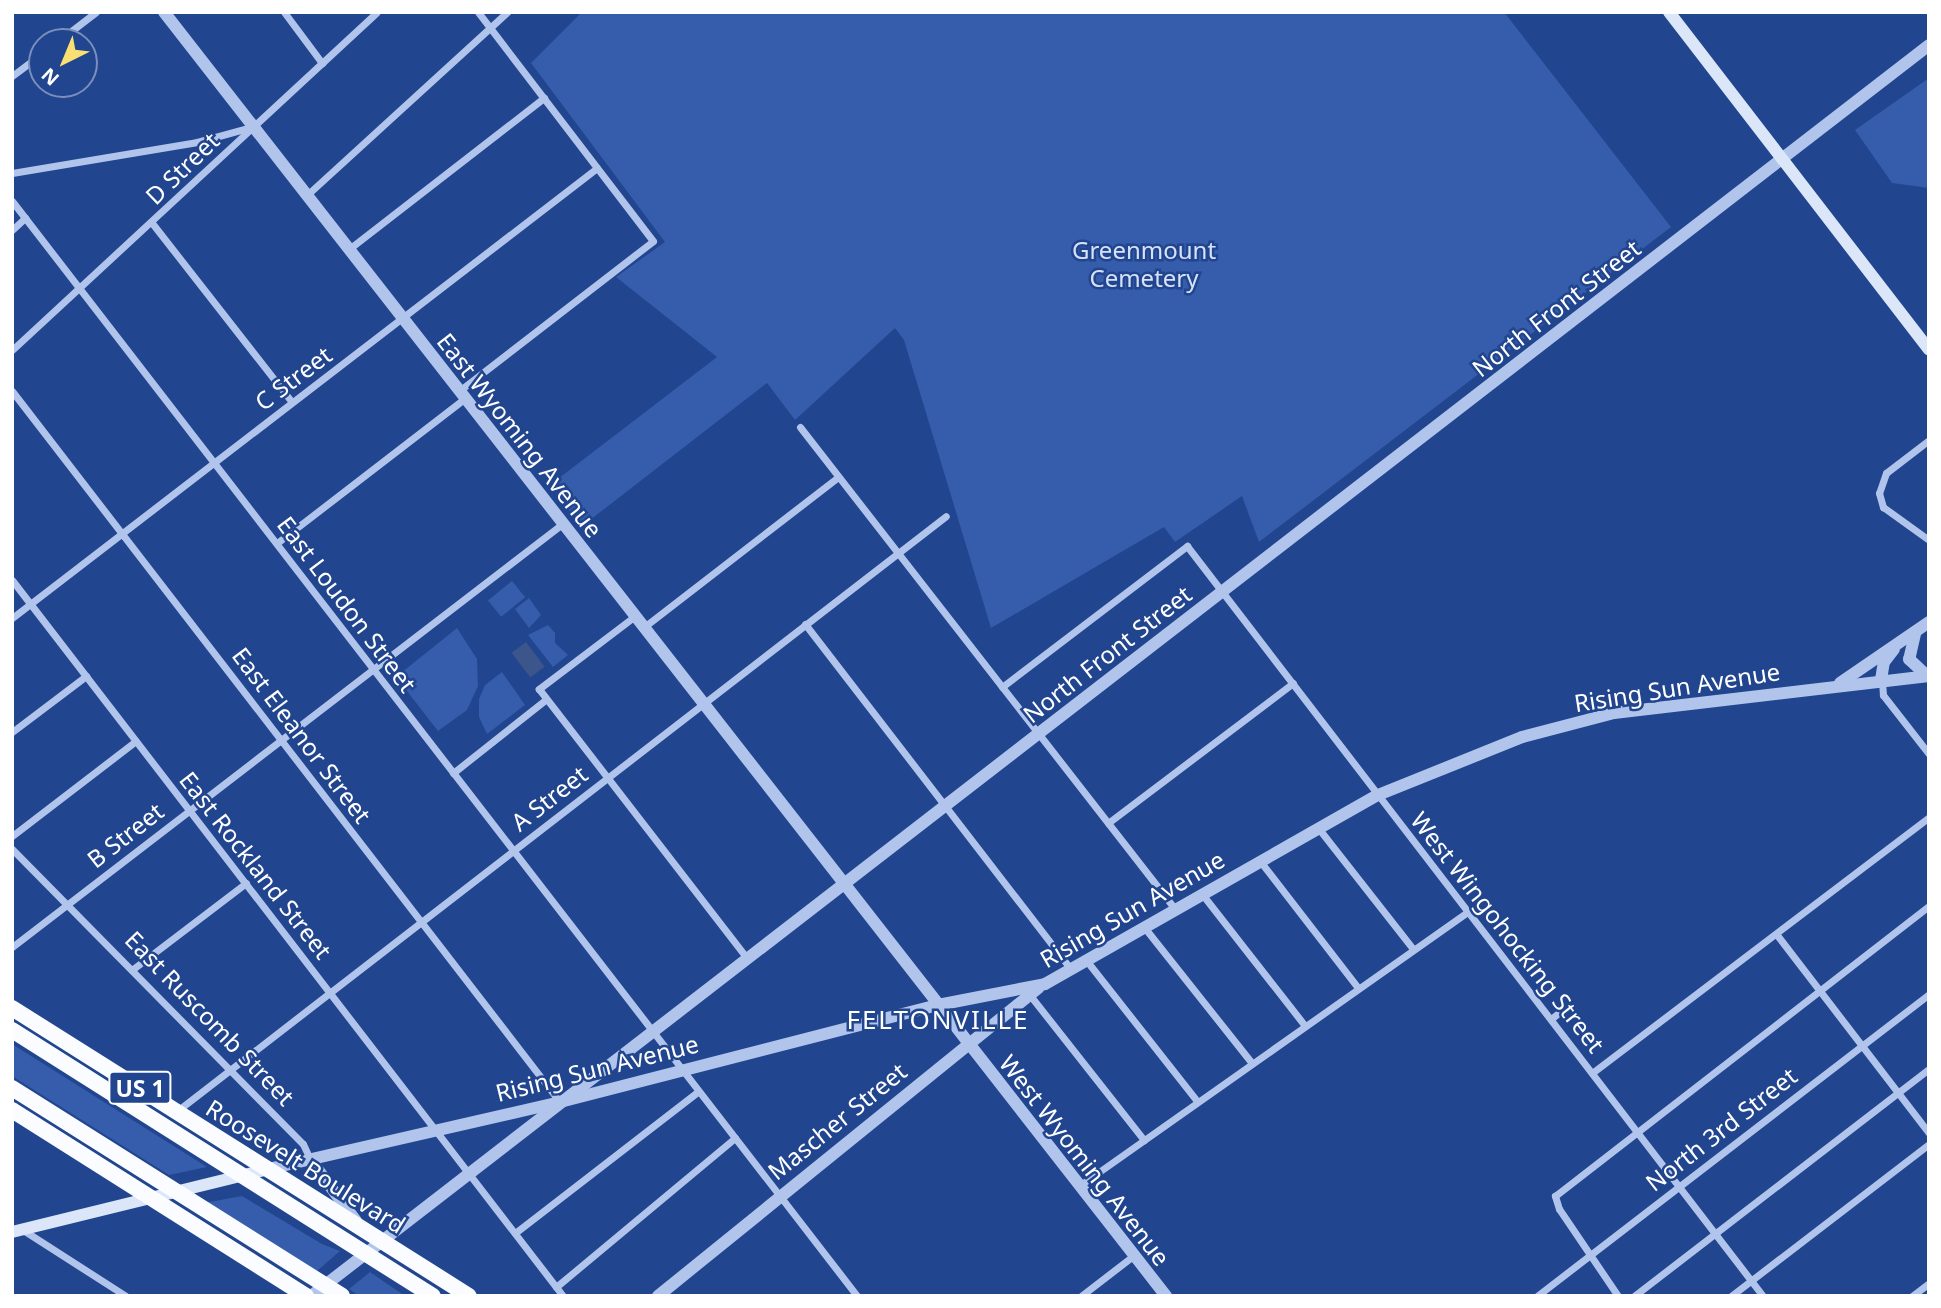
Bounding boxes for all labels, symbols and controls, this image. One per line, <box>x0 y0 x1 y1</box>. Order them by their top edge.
north arrow <box>28 28 98 98</box>
text: N <box>36 62 65 92</box>
street label: D Street <box>139 126 225 210</box>
street label: North Front Street <box>1466 233 1646 383</box>
park label: Greenmount Cemetery <box>1072 236 1216 292</box>
street label: East Wyoming Avenue <box>431 327 609 543</box>
street label: C Street <box>249 340 337 416</box>
street label: East Loudon Street <box>272 510 422 698</box>
street label: North Front Street <box>1017 579 1197 729</box>
street label: East Eleanor Street <box>227 642 377 828</box>
street label: Rising Sun Avenue <box>1572 657 1782 717</box>
street label: A Street <box>505 759 593 837</box>
street label: East Rockland Street <box>174 766 338 964</box>
street label: B Street <box>81 796 169 874</box>
street label: West Wingohocking Street <box>1405 806 1611 1058</box>
street label: Rising Sun Avenue <box>1035 845 1229 973</box>
street label: East Ruscomb Street <box>119 925 301 1111</box>
district label: FELTONVILLE <box>848 1004 1028 1036</box>
street label: Rising Sun Avenue <box>493 1029 701 1107</box>
street label: West Wyoming Avenue <box>994 1049 1176 1271</box>
street label: Mascher Street <box>762 1056 912 1186</box>
street label: North 3rd Street <box>1640 1061 1802 1197</box>
road number: US 1 <box>107 1068 173 1107</box>
street label: Roosevelt Boulevard <box>201 1093 411 1239</box>

